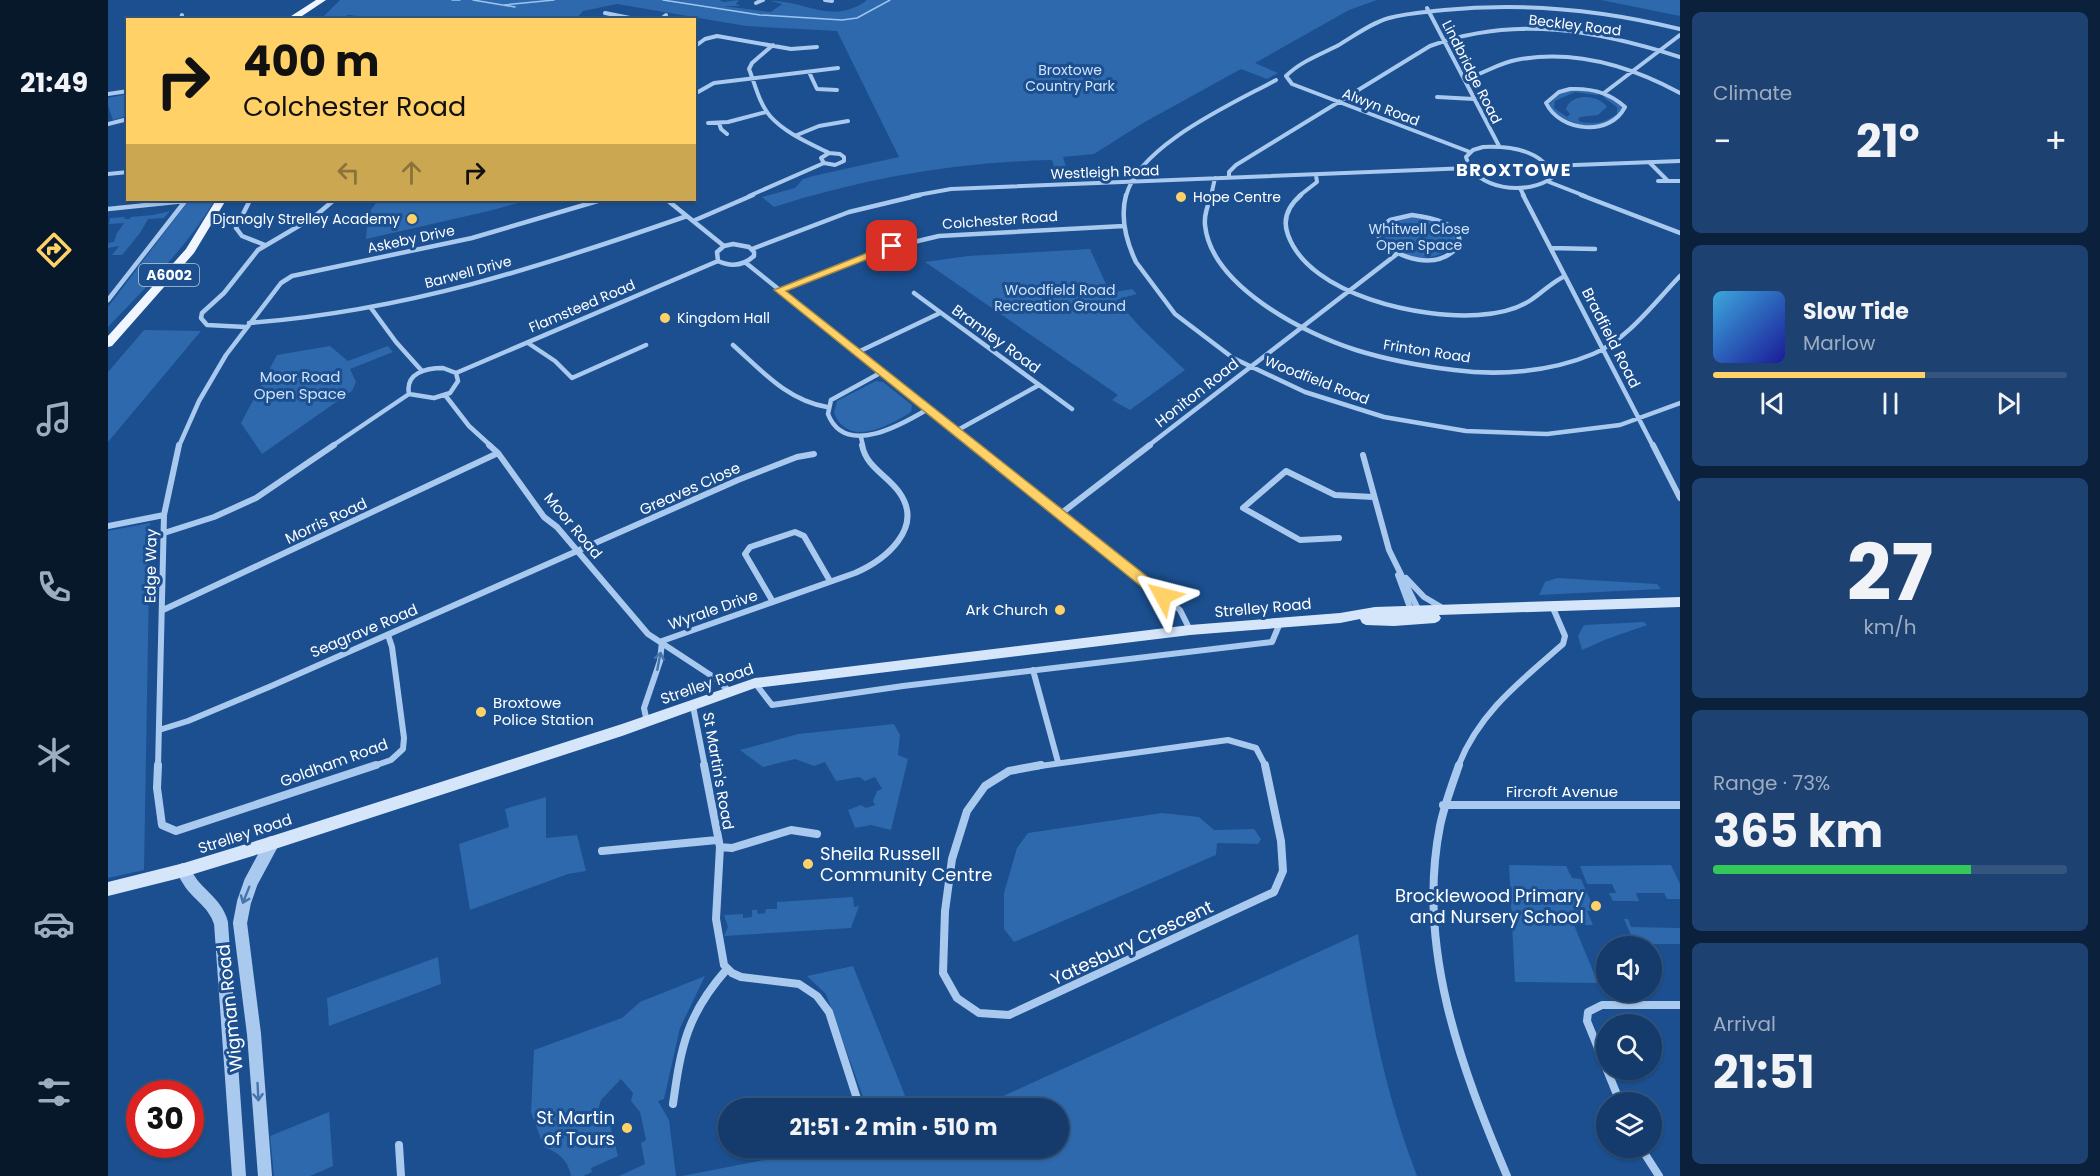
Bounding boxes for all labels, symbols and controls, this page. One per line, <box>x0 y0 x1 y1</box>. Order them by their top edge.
street label: Beckley Road <box>1528 9 1622 41</box>
street label: Lindbridge Road <box>1437 17 1507 127</box>
text: 400 m <box>243 32 380 91</box>
icon: right <box>144 42 222 120</box>
park label: Broxtowe Country Park <box>1025 60 1116 96</box>
text: 21:49 <box>20 64 88 101</box>
text: Climate <box>1713 79 1792 107</box>
street label: Alwyn Road <box>1339 83 1423 131</box>
text: Colchester Road <box>243 88 466 125</box>
text: 21° <box>1856 110 1920 173</box>
text: − <box>1713 118 1731 165</box>
text: + <box>2044 118 2067 165</box>
icon: left <box>332 156 365 189</box>
icon: ahead <box>395 156 428 189</box>
icon: right <box>458 156 491 189</box>
district label: BROXTOWE <box>1456 157 1572 182</box>
street label: Westleigh Road <box>1050 160 1160 184</box>
place label: Hope Centre <box>1193 187 1281 207</box>
marker: Hope Centre <box>1174 190 1188 204</box>
street label: Colchester Road <box>942 206 1058 234</box>
place label: Djanogly Strelley Academy <box>212 209 400 229</box>
marker: Djanogly Strelley Academy <box>405 212 419 226</box>
park label: Whitwell Close Open Space <box>1368 219 1470 255</box>
street label: Askeby Drive <box>365 220 457 258</box>
pin <box>866 220 917 271</box>
icon: directions <box>33 229 75 271</box>
icon: arrive <box>875 229 908 262</box>
street label: Barwell Drive <box>422 251 514 293</box>
road number: A6002 <box>139 264 199 286</box>
street label: Flamsteed Road <box>526 275 638 337</box>
park label: Woodfield Road Recreation Ground <box>994 280 1126 316</box>
street label: Bradfield Road <box>1577 284 1646 391</box>
text: Slow Tide <box>1803 296 1909 327</box>
street label: Bramley Road <box>948 299 1045 378</box>
place label: Kingdom Hall <box>677 308 770 328</box>
marker: Kingdom Hall <box>658 311 672 325</box>
text: Marlow <box>1803 329 1875 357</box>
street label: Frinton Road <box>1382 334 1472 368</box>
street label: Woodfield Road <box>1262 351 1372 409</box>
street label: Honiton Road <box>1150 353 1243 432</box>
park label: Moor Road Open Space <box>254 366 346 404</box>
icon: previous <box>1756 387 1789 420</box>
icon: pause <box>1874 387 1907 420</box>
icon: next <box>1992 387 2025 420</box>
icon: music <box>33 398 75 440</box>
street label: Greaves Close <box>636 457 744 520</box>
street label: Moor Road <box>539 488 607 563</box>
street label: Morris Road <box>281 492 370 549</box>
text: 27 <box>1847 518 1933 627</box>
street label: Edge Way <box>139 528 162 603</box>
position arrow <box>1131 564 1195 628</box>
icon: phone <box>33 566 75 608</box>
street label: Wyrale Drive <box>665 584 760 635</box>
street label: Strelley Road <box>1214 593 1312 622</box>
street label: Seagrave Road <box>307 598 421 663</box>
place label: Ark Church <box>965 599 1048 620</box>
marker: Ark Church <box>1053 603 1067 617</box>
text: km/h <box>1863 613 1917 641</box>
one-way arrow <box>654 652 665 672</box>
street label: Strelley Road <box>657 658 756 709</box>
place label: Broxtowe Police Station <box>493 692 594 730</box>
marker: Broxtowe Police Station <box>474 705 488 719</box>
street label: St Martin's Road <box>698 711 739 831</box>
street label: Goldham Road <box>277 733 391 792</box>
icon: climate <box>33 734 75 776</box>
text: Range · 73% <box>1713 769 1830 797</box>
street label: Fircroft Avenue <box>1506 781 1618 802</box>
text: 365 km <box>1713 800 1883 863</box>
street label: Strelley Road <box>195 809 294 859</box>
place label: Sheila Russell Community Centre <box>820 841 992 887</box>
marker: Sheila Russell Community Centre <box>801 857 815 871</box>
place label: Brocklewood Primary and Nursery School <box>1395 883 1584 929</box>
one-way arrow <box>240 886 251 904</box>
street label: Yatesbury Crescent <box>1047 894 1217 991</box>
marker: Brocklewood Primary and Nursery School <box>1589 899 1603 913</box>
icon: car <box>33 903 75 945</box>
map controls <box>1596 936 1662 1158</box>
button: sound <box>1596 936 1662 1002</box>
street label: Wigman Road <box>210 943 249 1073</box>
text: Arrival <box>1713 1010 1776 1038</box>
button: search <box>1596 1014 1662 1080</box>
text: 21:51 <box>1713 1041 1815 1104</box>
icon: filters <box>33 1071 75 1113</box>
speed limit sign: 30 <box>126 1080 204 1158</box>
one-way arrow <box>253 1082 264 1102</box>
button: layers <box>1596 1092 1662 1158</box>
place label: St Martin of Tours <box>536 1105 615 1151</box>
text: 21:51 · 2 min · 510 m <box>789 1112 998 1143</box>
marker: St Martin of Tours <box>620 1121 634 1135</box>

